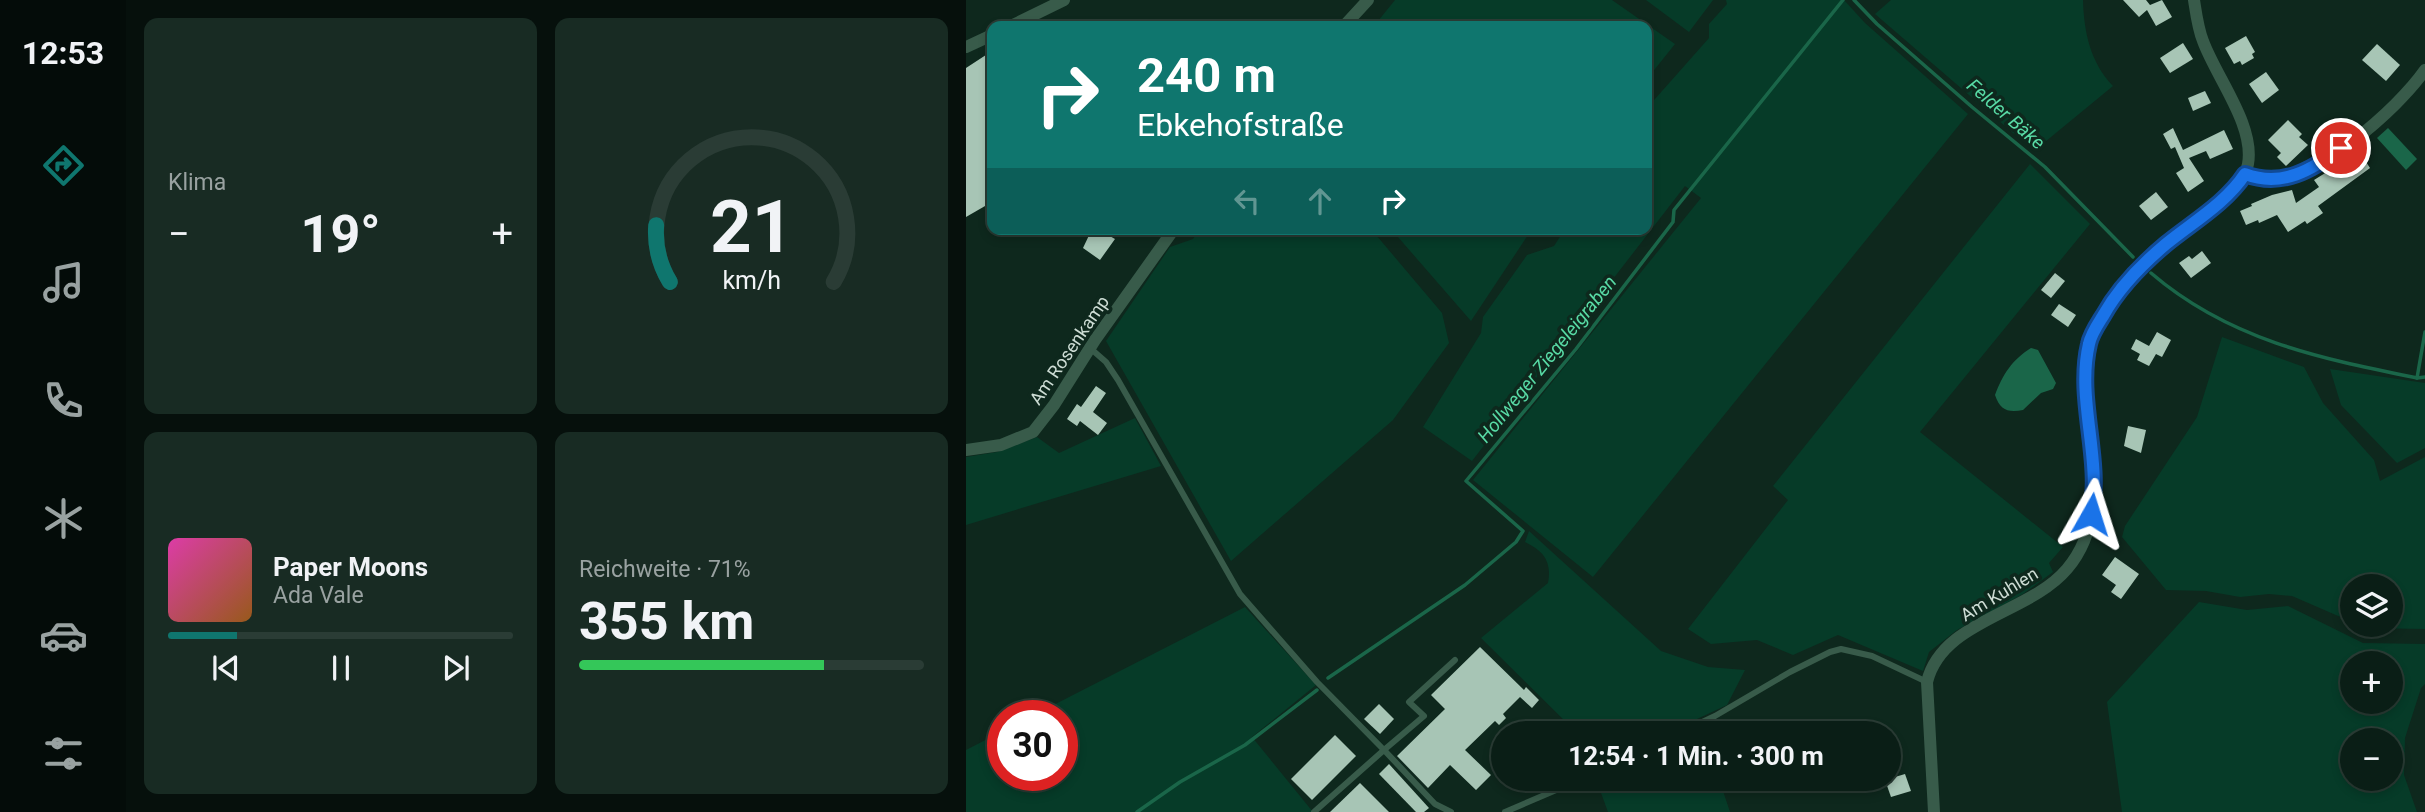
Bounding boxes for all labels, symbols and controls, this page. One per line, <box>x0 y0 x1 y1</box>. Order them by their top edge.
text: 12:53 <box>22 34 104 72</box>
text: 240 m <box>1137 47 1276 104</box>
icon: right <box>1022 49 1113 140</box>
water label: Felder Bäke <box>1962 74 2050 154</box>
text: Ebkehofstraße <box>1137 106 1344 144</box>
pin <box>2311 118 2371 178</box>
icon: arrive <box>2322 129 2360 167</box>
icon: directions <box>39 141 88 190</box>
text: Klima <box>168 169 226 196</box>
icon: left <box>1228 182 1266 220</box>
icon: ahead <box>1301 182 1339 220</box>
icon: right <box>1374 182 1412 220</box>
text: 21 <box>710 184 793 270</box>
text: 19° <box>301 204 381 265</box>
text: − <box>168 212 190 256</box>
text: + <box>491 212 513 256</box>
icon: music <box>39 258 88 307</box>
text: km/h <box>722 266 781 295</box>
water label: Hollweger Ziegeleigraben <box>1473 271 1621 447</box>
street label: Am Rosenkamp <box>1025 292 1113 408</box>
icon: phone <box>39 376 88 425</box>
position arrow <box>2054 477 2128 551</box>
icon: climate <box>39 494 88 543</box>
text: Paper Moons <box>273 552 428 582</box>
text: Reichweite · 71% <box>579 556 751 583</box>
street label: Am Kuhlen <box>1956 563 2042 625</box>
map controls <box>2340 574 2403 791</box>
button: layers <box>2340 574 2403 637</box>
text: Ada Vale <box>273 582 364 609</box>
text: 355 km <box>579 591 754 652</box>
icon: car <box>39 611 88 660</box>
icon: previous <box>207 649 245 687</box>
icon: pause <box>322 649 360 687</box>
icon: next <box>437 649 475 687</box>
button: + <box>2340 651 2403 714</box>
speed limit sign: 30 <box>987 700 1078 791</box>
button: − <box>2340 728 2403 791</box>
icon: filters <box>39 729 88 778</box>
text: 12:54 · 1 Min. · 300 m <box>1568 741 1824 771</box>

